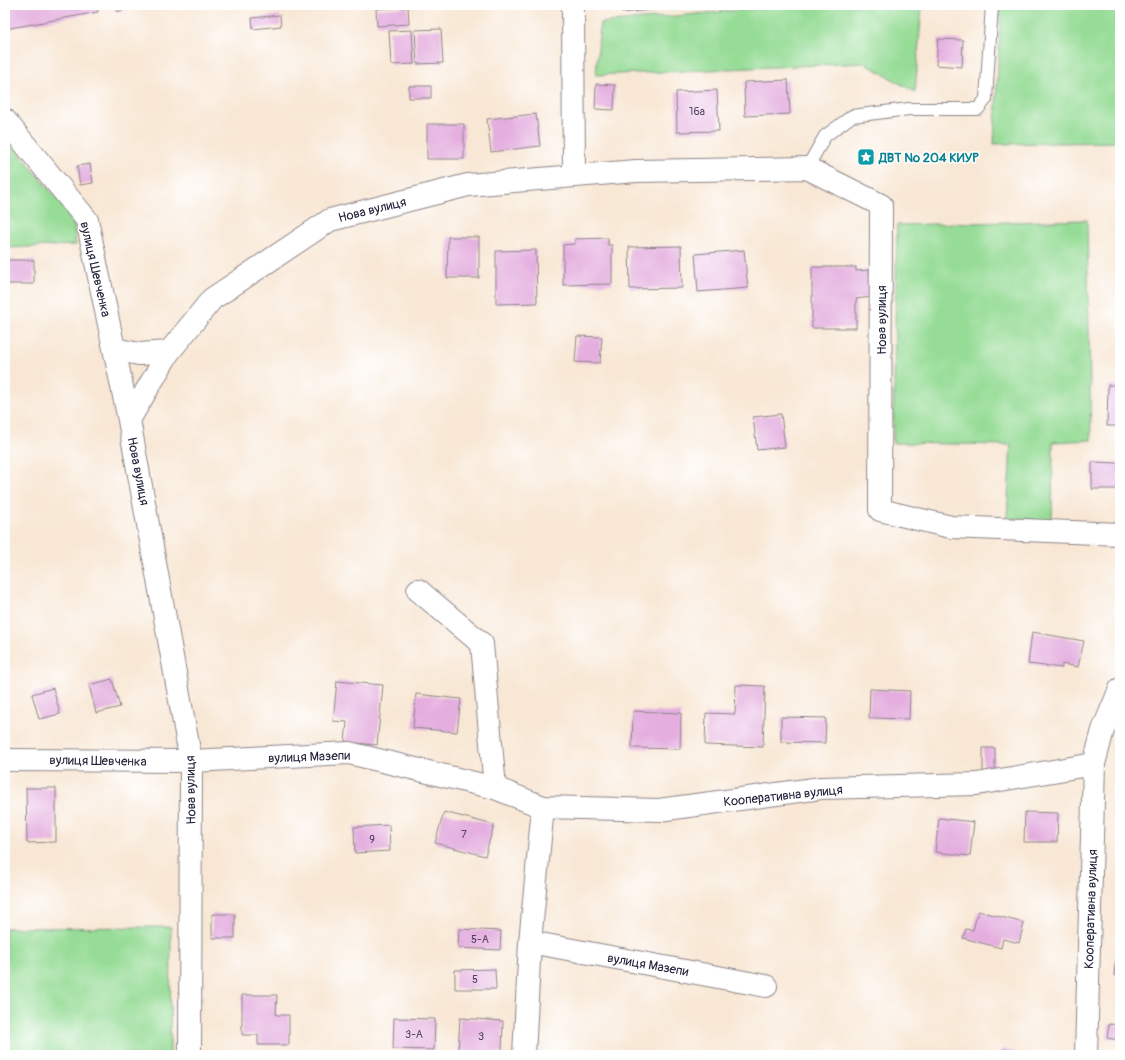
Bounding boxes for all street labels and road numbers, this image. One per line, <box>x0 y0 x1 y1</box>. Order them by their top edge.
street label: Нова вулиця <box>337 194 408 226</box>
street label: вулиця Шевченка <box>76 220 114 318</box>
street label: Нова вулиця <box>874 285 890 355</box>
street label: Нова вулиця <box>124 436 152 507</box>
street label: вулиця Мазепи <box>268 748 351 766</box>
street label: вулиця Шевченка <box>49 752 147 770</box>
street label: Нова вулиця <box>182 755 200 825</box>
street label: Кооперативна вулиця <box>723 782 843 810</box>
street label: Кооперативна вулиця <box>1081 849 1101 969</box>
street label: вулиця Мазепи <box>606 950 690 980</box>

